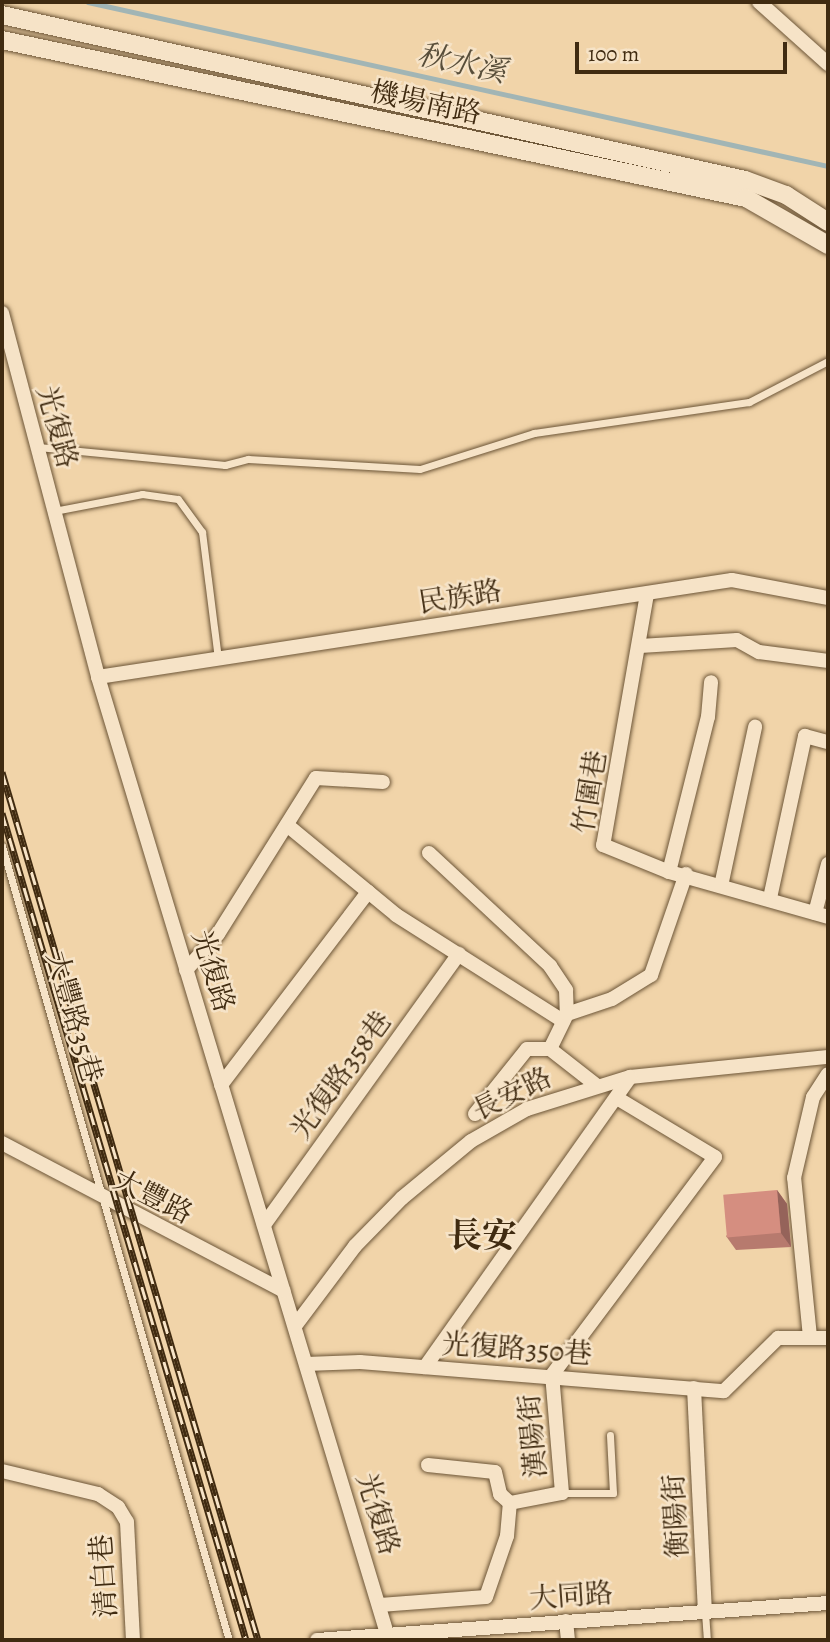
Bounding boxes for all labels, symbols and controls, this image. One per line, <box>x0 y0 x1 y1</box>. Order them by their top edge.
scale bar <box>578 28 790 72</box>
water label: 秋水溪 <box>414 36 510 90</box>
text: 100 m <box>588 40 639 68</box>
street label: 機場南路 <box>368 75 484 131</box>
street label: 光復路 <box>30 382 84 472</box>
street label: 民族路 <box>416 574 504 620</box>
street label: 竹圍巷 <box>567 748 613 836</box>
street label: 光復路 <box>185 926 241 1016</box>
street label: 大豐路35巷 <box>39 947 109 1087</box>
street label: 光復路358巷 <box>284 1005 398 1145</box>
street label: 長安路 <box>467 1060 557 1128</box>
street label: 大豐路 <box>108 1163 198 1231</box>
district label: 長安 <box>447 1214 517 1256</box>
street label: 光復路350巷 <box>441 1327 593 1371</box>
street label: 漢陽街 <box>513 1393 553 1479</box>
street label: 光復路 <box>350 1469 406 1559</box>
street label: 衡陽街 <box>657 1473 695 1559</box>
street label: 清白巷 <box>84 1533 124 1619</box>
street label: 大同路 <box>528 1576 614 1616</box>

